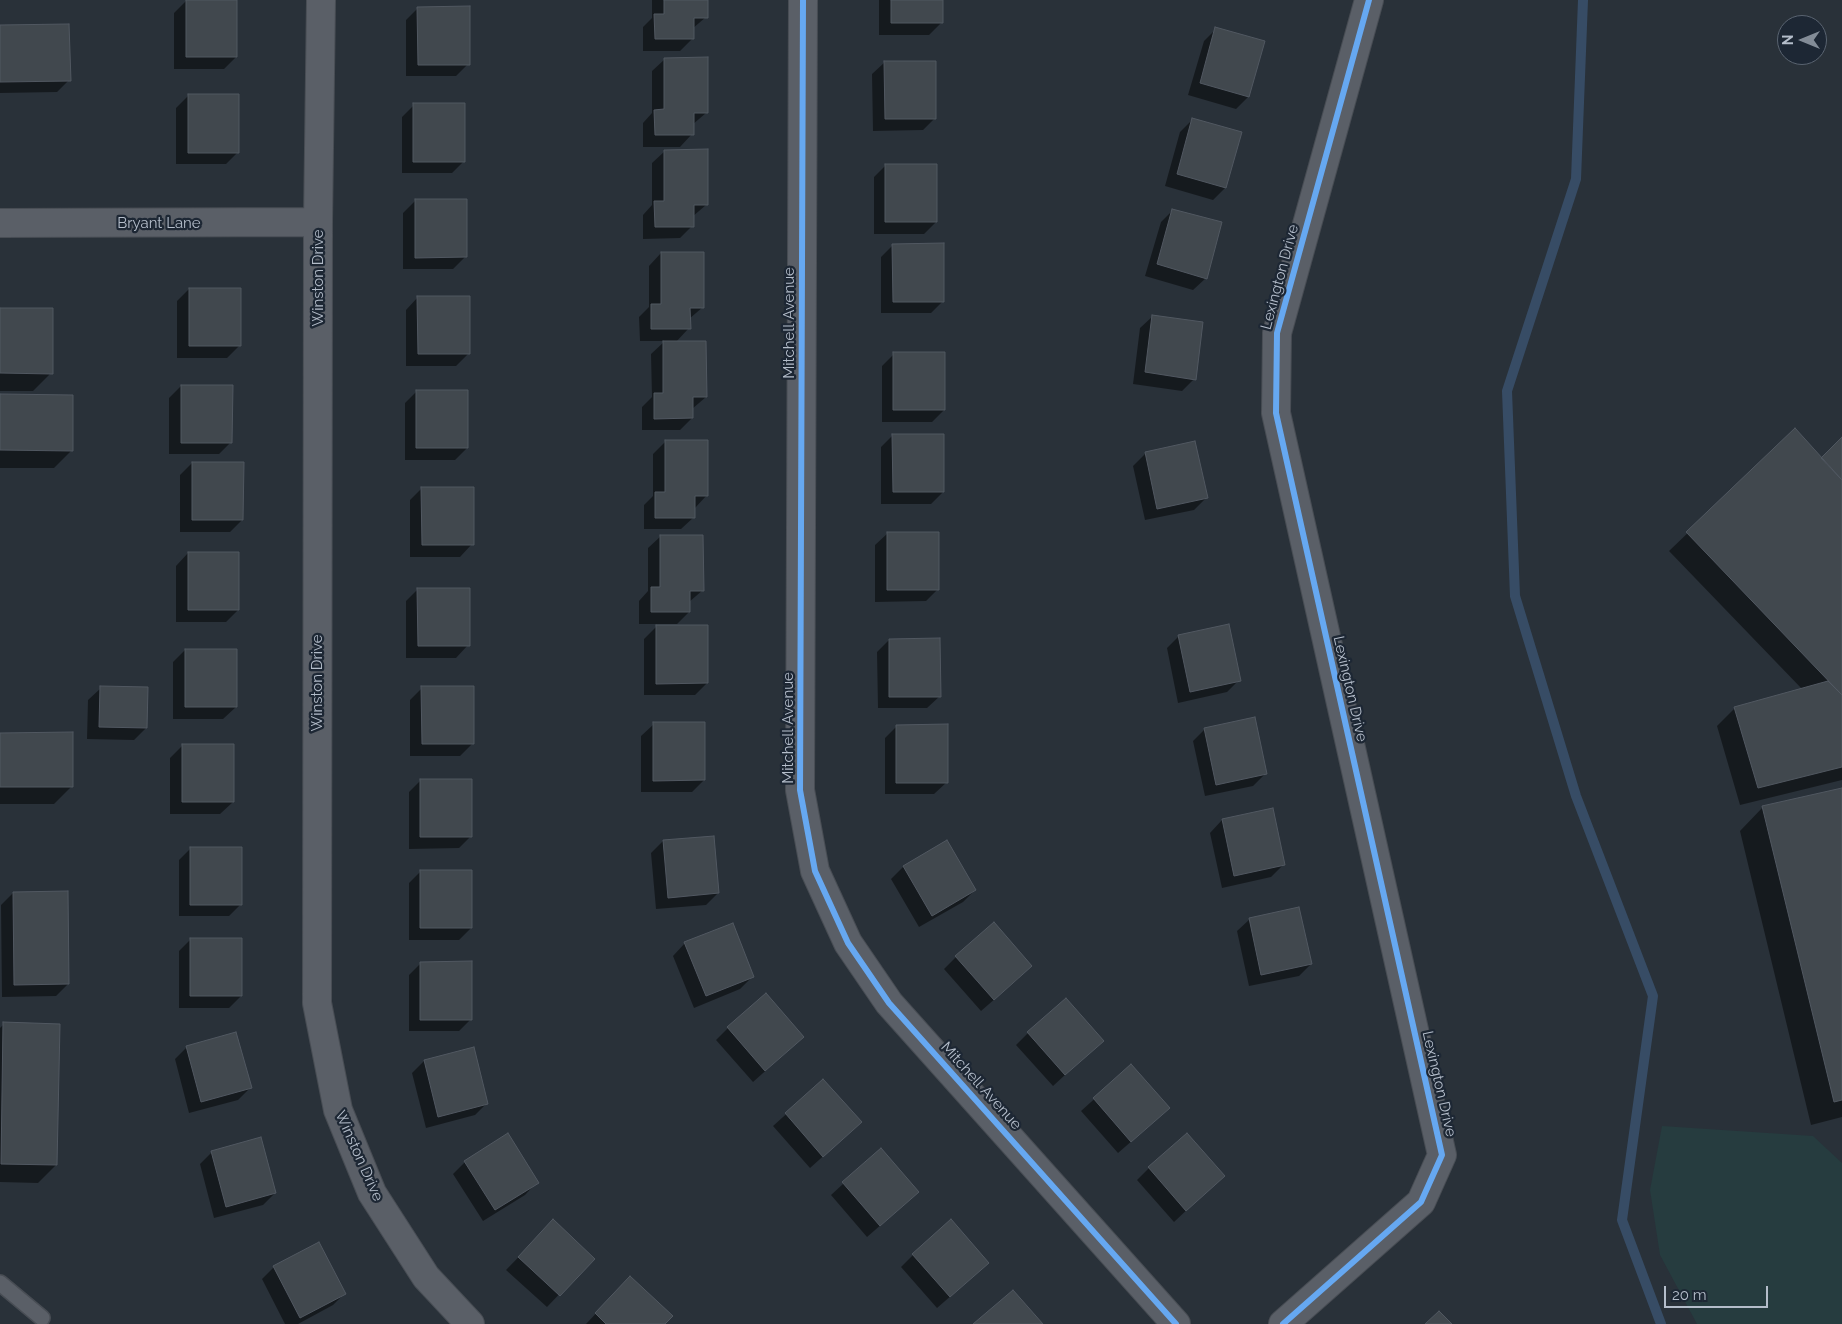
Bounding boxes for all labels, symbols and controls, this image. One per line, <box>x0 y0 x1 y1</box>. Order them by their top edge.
north arrow <box>1777 15 1827 65</box>
text: N <box>1780 35 1796 45</box>
street label: Bryant Lane <box>117 214 201 232</box>
street label: Lexington Drive <box>1257 222 1303 332</box>
street label: Winston Drive <box>309 229 327 327</box>
street label: Mitchell Avenue <box>780 267 798 379</box>
street label: Winston Drive <box>308 634 326 732</box>
street label: Lexington Drive <box>1329 634 1371 744</box>
street label: Mitchell Avenue <box>779 672 797 784</box>
street label: Lexington Drive <box>1418 1029 1460 1139</box>
street label: Mitchell Avenue <box>937 1038 1025 1134</box>
street label: Winston Drive <box>331 1108 387 1204</box>
scale bar <box>1667 1276 1771 1308</box>
text: 20 m <box>1672 1286 1707 1304</box>

